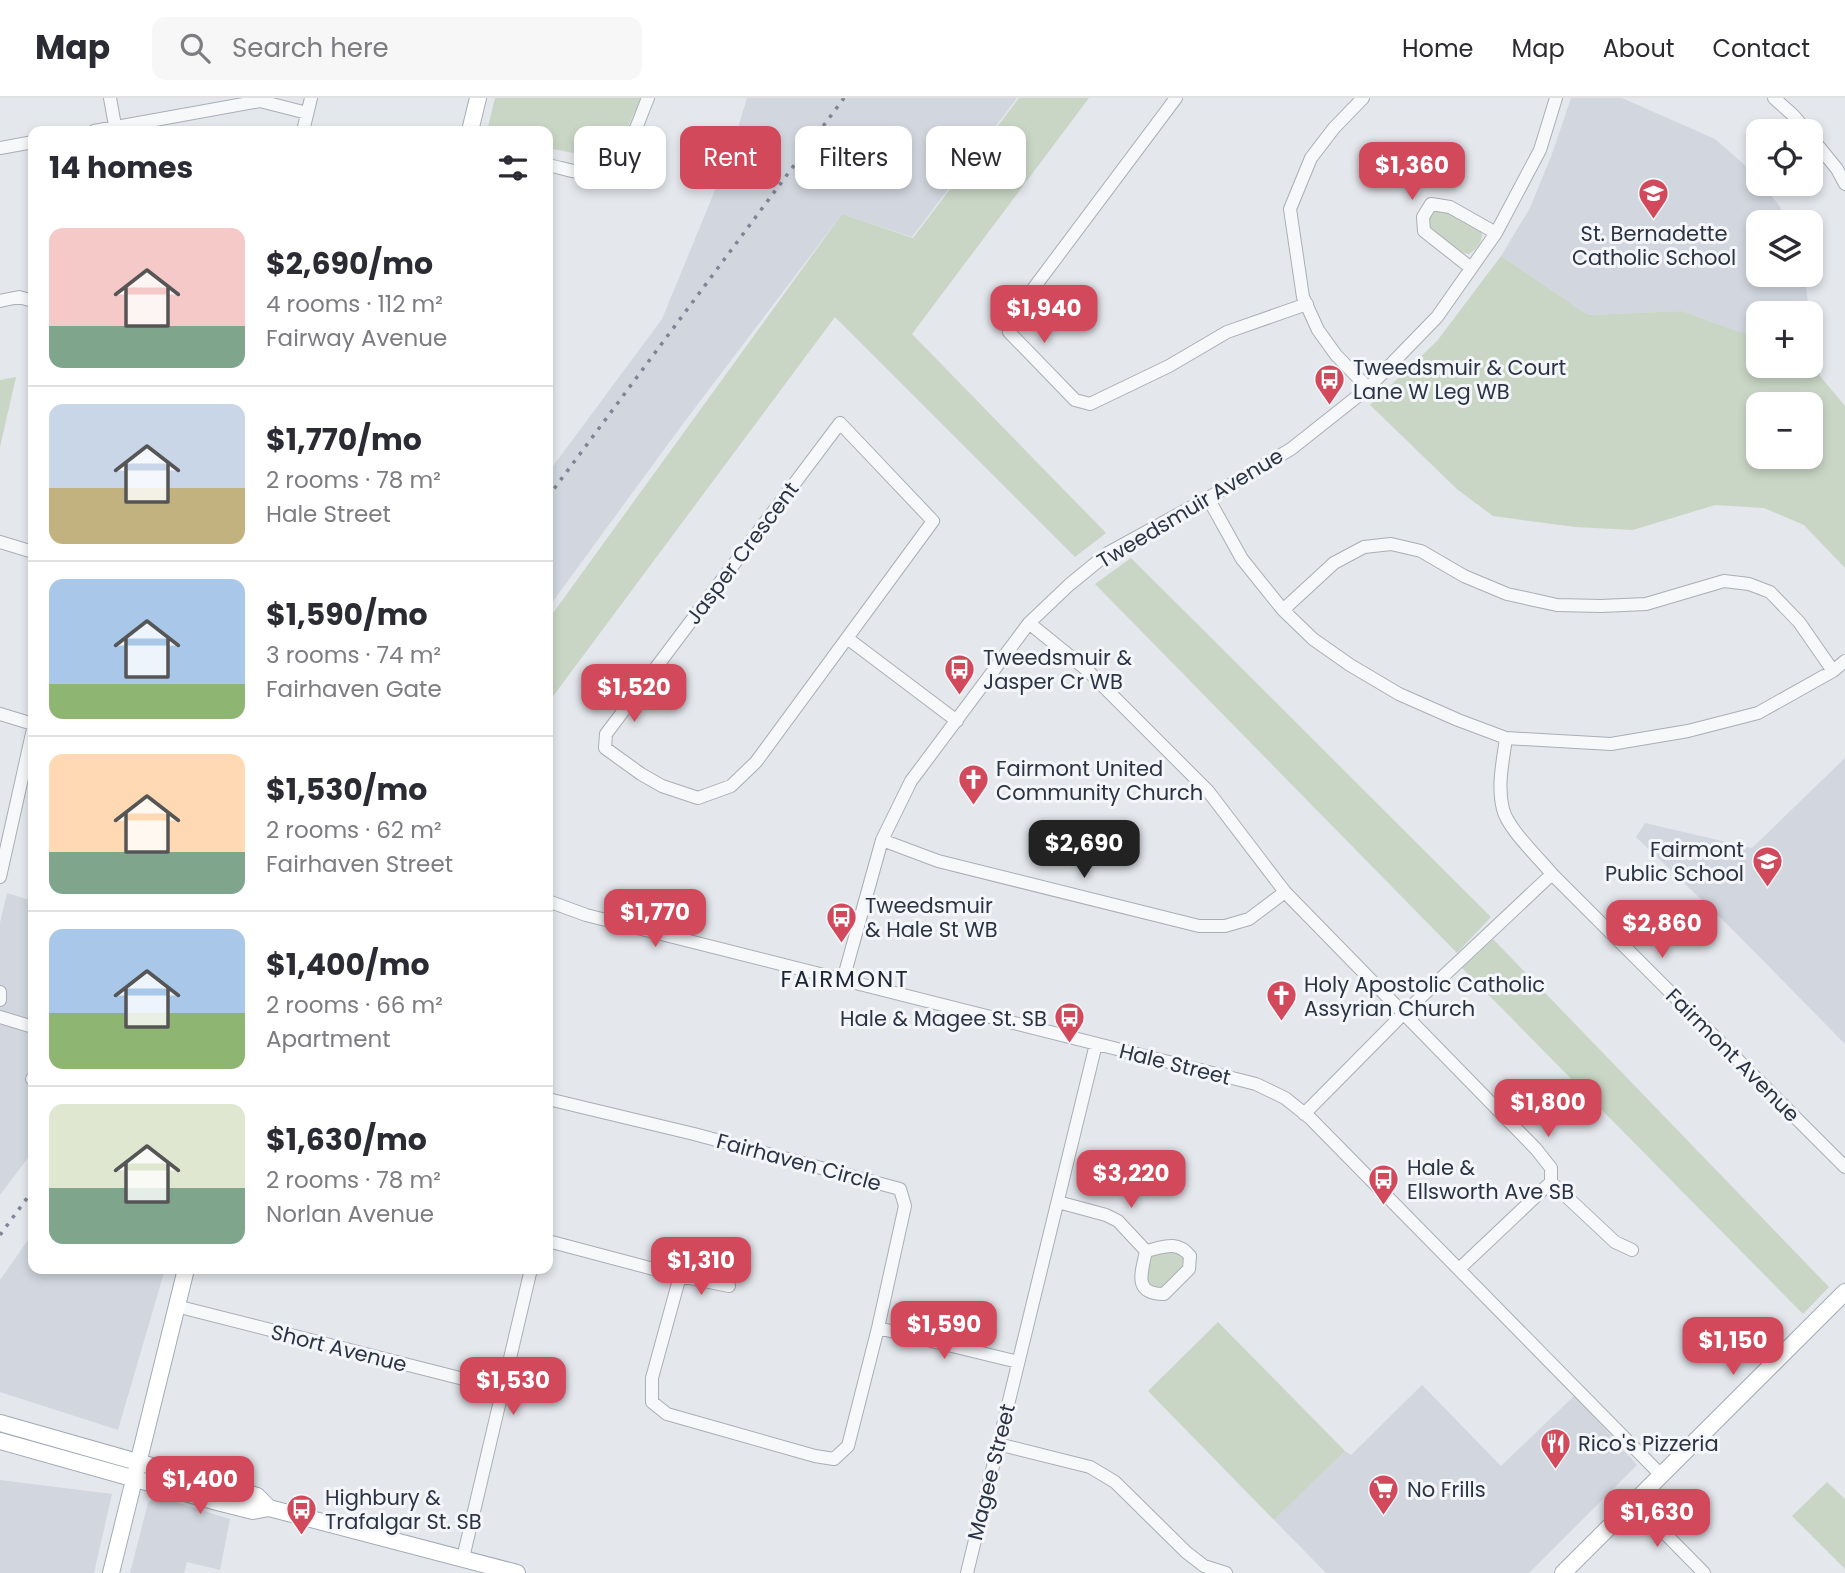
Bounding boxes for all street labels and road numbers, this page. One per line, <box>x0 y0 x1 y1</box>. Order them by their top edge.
street label: Tweedsmuir Avenue <box>1092 441 1288 575</box>
street label: Jasper Crescent <box>679 476 805 630</box>
street label: Fairmont Avenue <box>1660 982 1806 1128</box>
street label: Hale Street <box>1116 1036 1234 1092</box>
street label: Fairhaven Circle <box>713 1126 885 1198</box>
street label: Short Avenue <box>268 1317 410 1379</box>
street label: Magee Street <box>960 1401 1022 1543</box>

